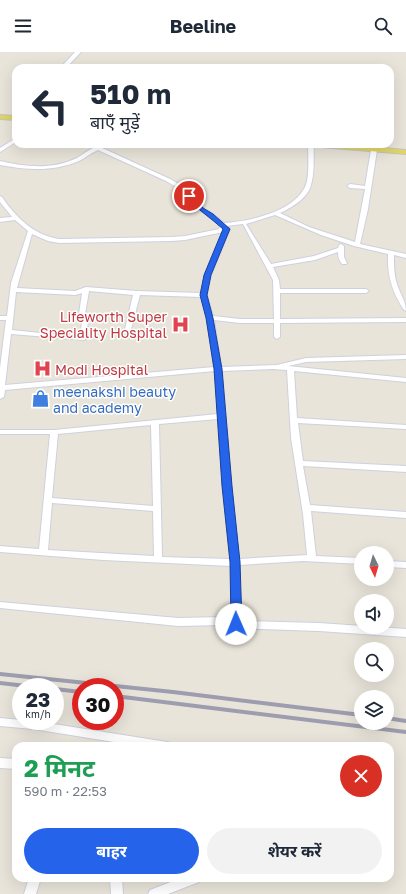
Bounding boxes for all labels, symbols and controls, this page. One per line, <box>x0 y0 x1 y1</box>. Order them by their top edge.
icon: menu <box>12 15 34 37</box>
text: Beeline <box>170 15 236 37</box>
icon: search <box>372 15 394 37</box>
text: 510 m <box>90 77 171 110</box>
icon: left <box>24 80 76 132</box>
text: बाएँ मुड़ें <box>90 111 140 133</box>
pin <box>172 179 206 213</box>
icon: arrive <box>178 185 200 207</box>
place label: Lifeworth Super Speciality Hospital <box>40 308 168 341</box>
hospital icon: Lifeworth Super Speciality Hospital <box>170 314 190 334</box>
hospital icon: Modi Hospital <box>32 359 52 379</box>
place label: Modi Hospital <box>55 361 148 378</box>
place label: meenakshi beauty and academy <box>53 383 176 416</box>
shop icon: meenakshi beauty and academy <box>30 389 50 409</box>
north arrow <box>354 546 394 586</box>
map controls <box>354 546 394 730</box>
button: sound <box>354 594 394 634</box>
position arrow <box>215 603 257 645</box>
button: search <box>354 642 394 682</box>
speed limit sign: 30 <box>72 678 124 730</box>
text: 23 <box>26 687 50 711</box>
button: layers <box>354 690 394 730</box>
text: km/h <box>25 708 51 720</box>
text: 2 मिनट <box>24 753 95 782</box>
button: close <box>340 755 382 797</box>
text: 590 m · 22:53 <box>24 783 107 799</box>
button: बाहर <box>24 828 199 874</box>
button: शेयर करें <box>207 828 382 874</box>

